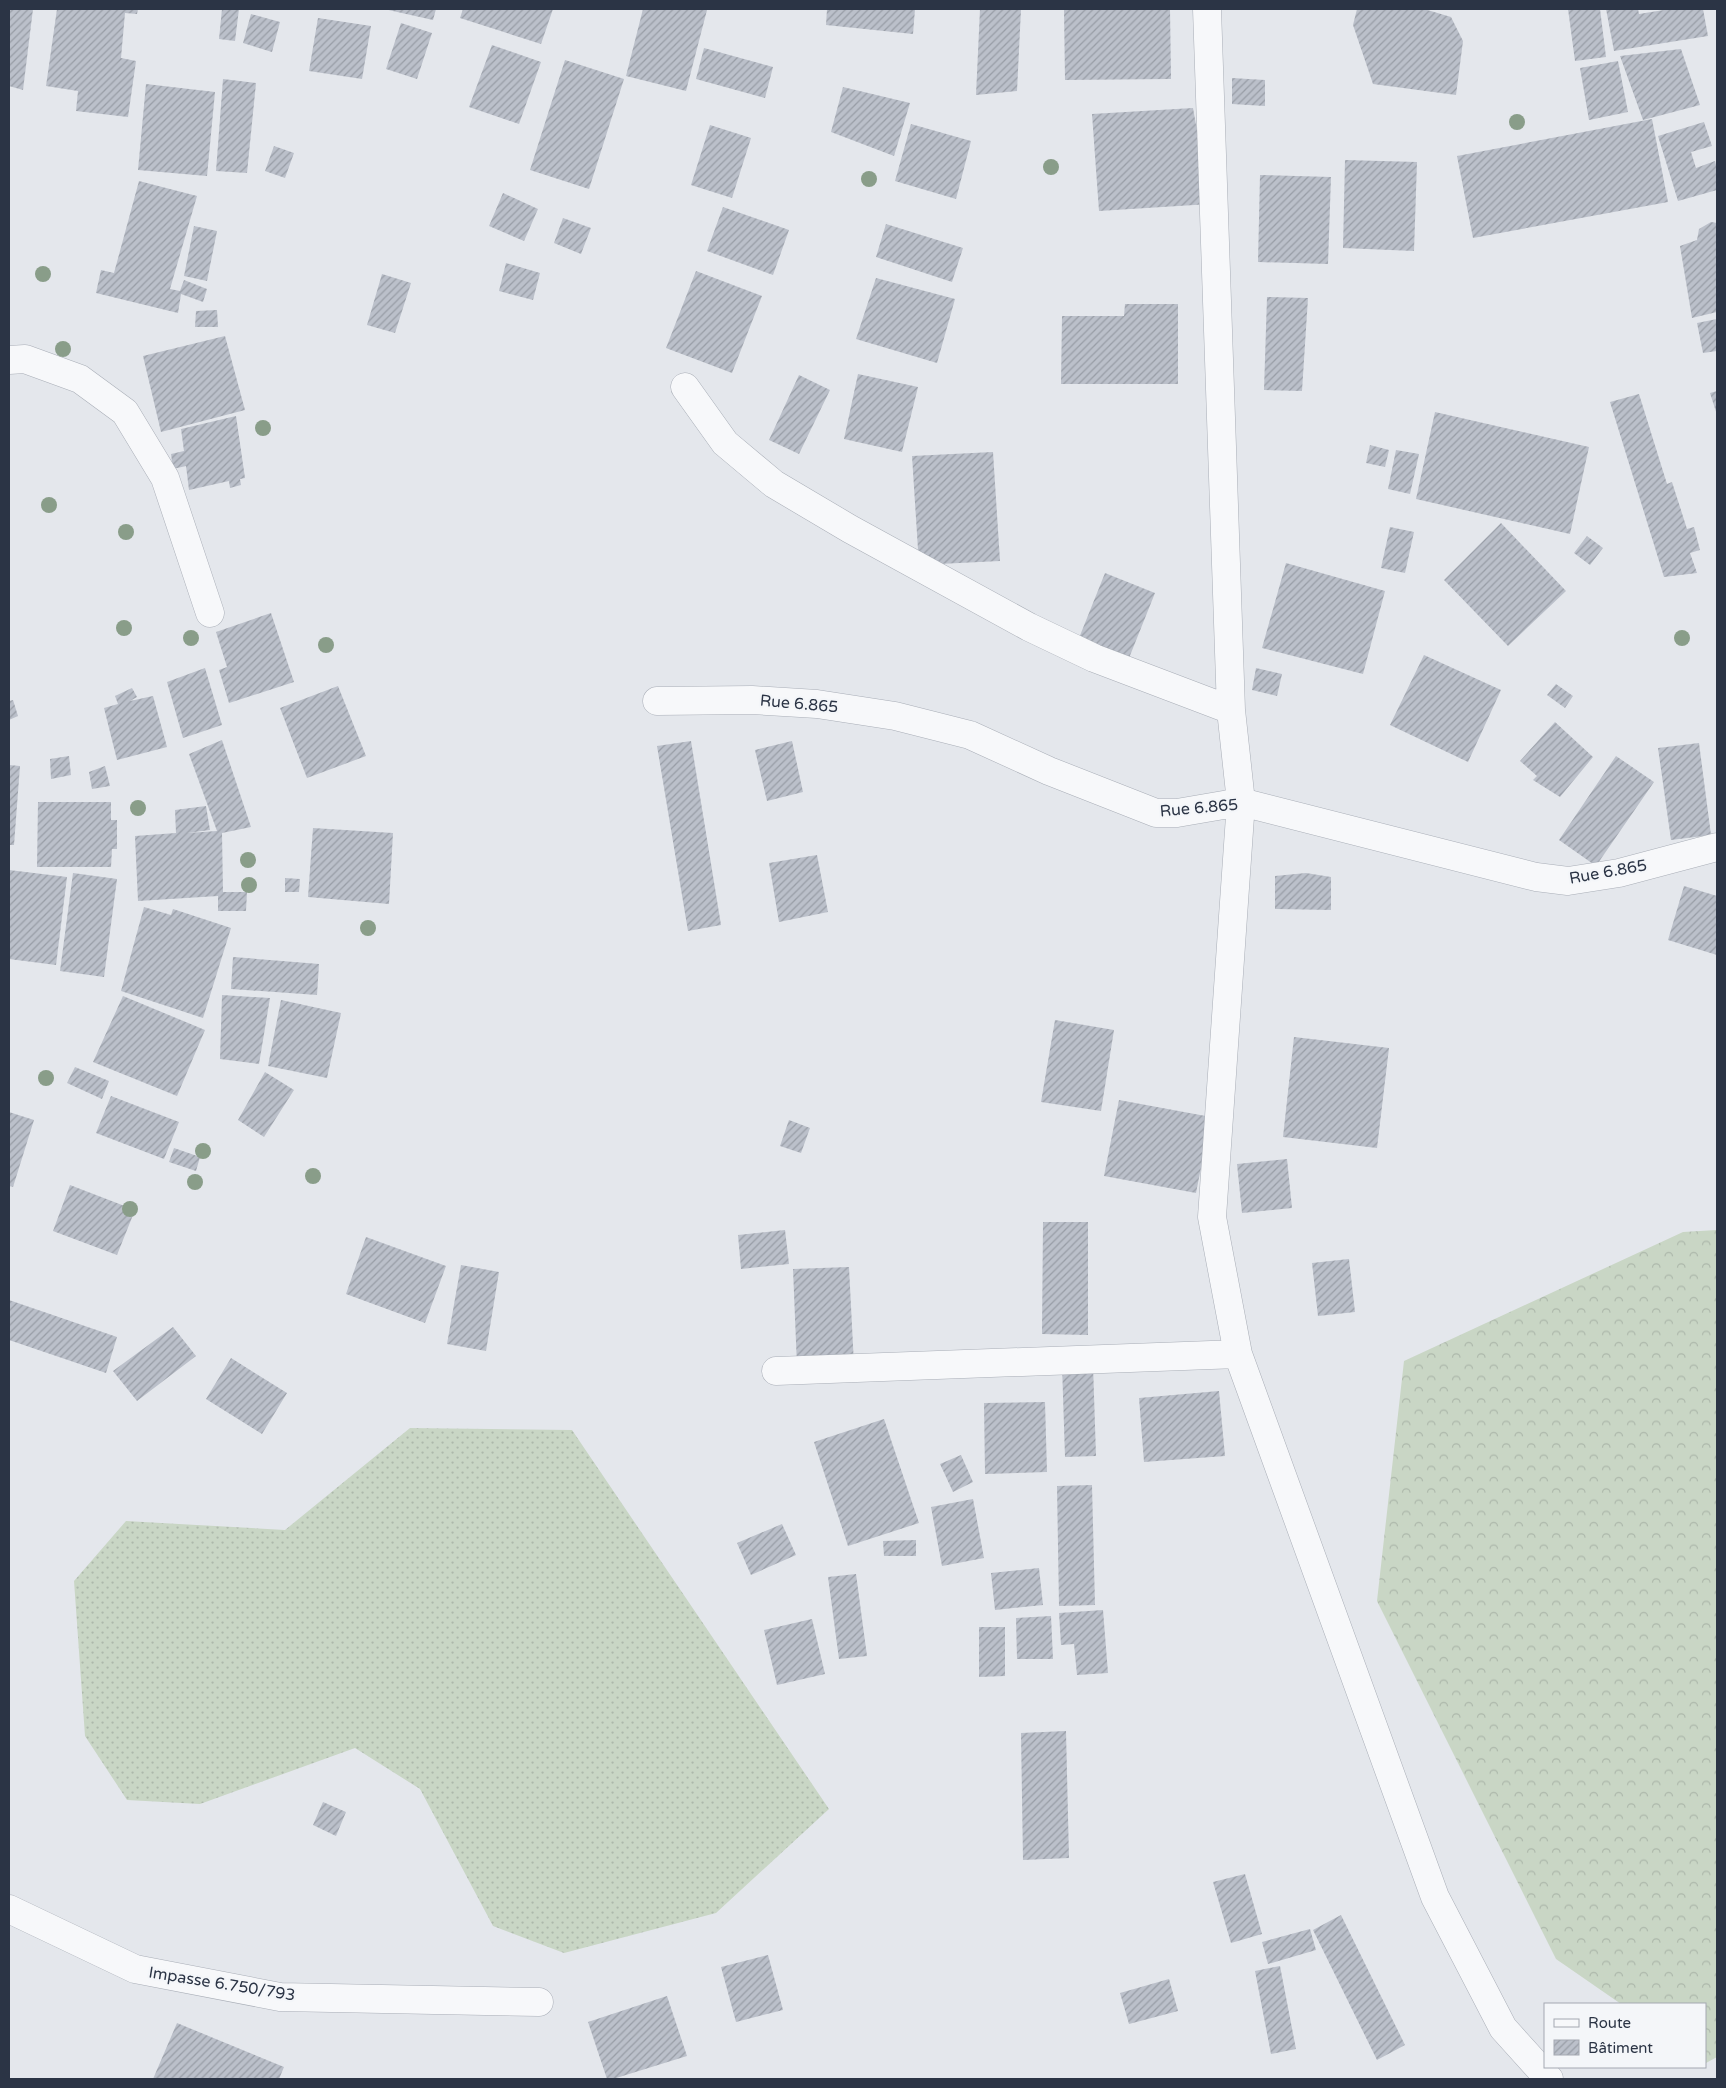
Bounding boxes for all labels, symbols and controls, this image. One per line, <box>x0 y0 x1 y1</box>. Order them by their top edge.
street label: Rue 6.865 <box>759 691 839 717</box>
street label: Rue 6.865 <box>1159 795 1239 821</box>
street label: Rue 6.865 <box>1568 855 1648 889</box>
street label: Impasse 6.750/793 <box>147 1963 297 2005</box>
legend <box>1544 2003 1706 2068</box>
text: Route <box>1588 2014 1631 2032</box>
text: Bâtiment <box>1588 2039 1653 2057</box>

